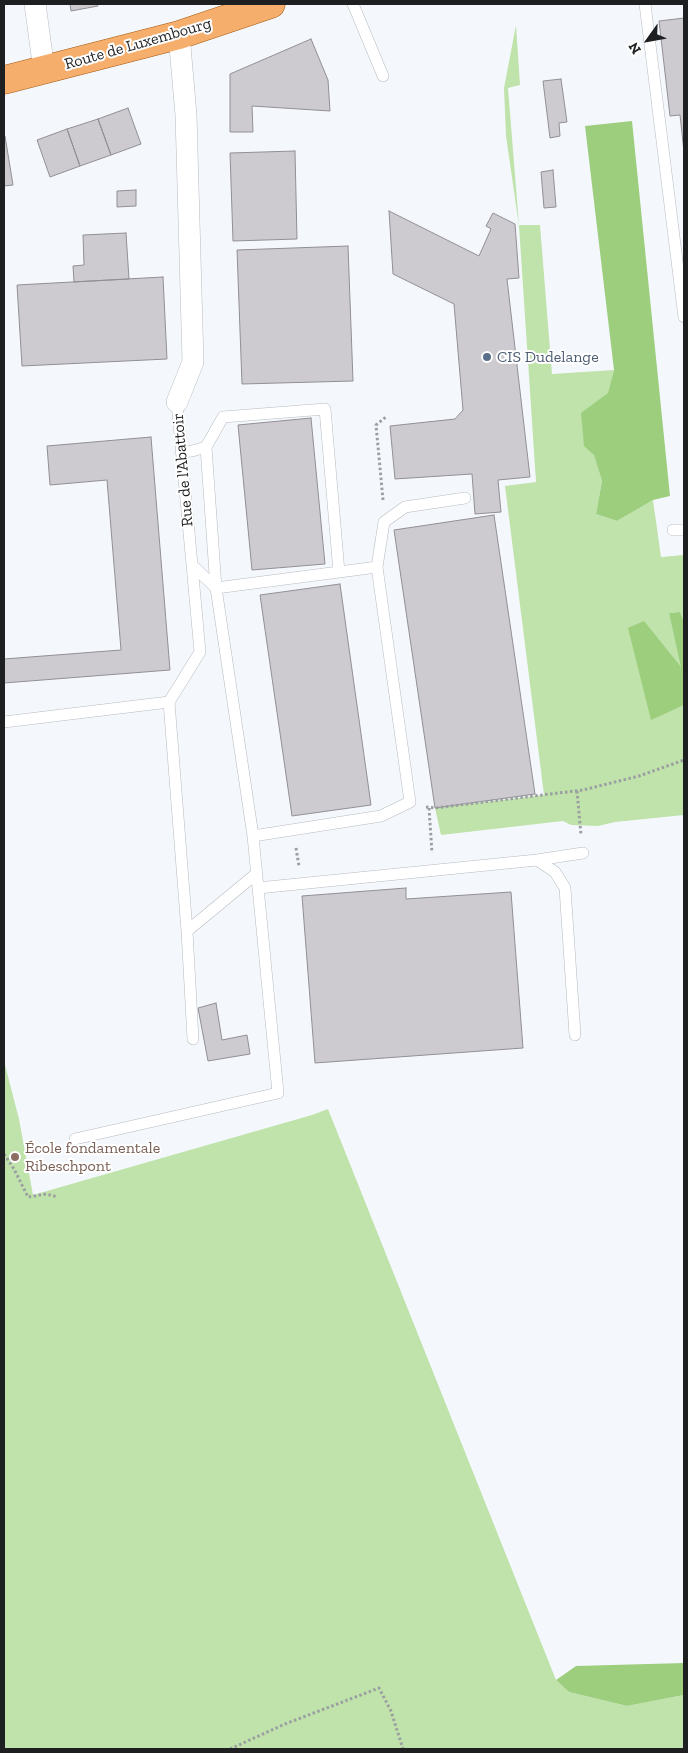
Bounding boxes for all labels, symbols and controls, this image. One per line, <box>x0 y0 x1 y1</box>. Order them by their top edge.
street label: Route de Luxembourg <box>62 14 214 74</box>
north arrow <box>623 15 673 65</box>
text: N <box>625 39 645 57</box>
place label: CIS Dudelange <box>497 347 599 367</box>
marker: CIS Dudelange <box>481 351 493 363</box>
street label: Rue de l'Abattoir <box>168 412 198 528</box>
place label: École fondamentale Ribeschpont <box>25 1138 160 1176</box>
marker: École fondamentale Ribeschpont <box>9 1151 21 1163</box>

